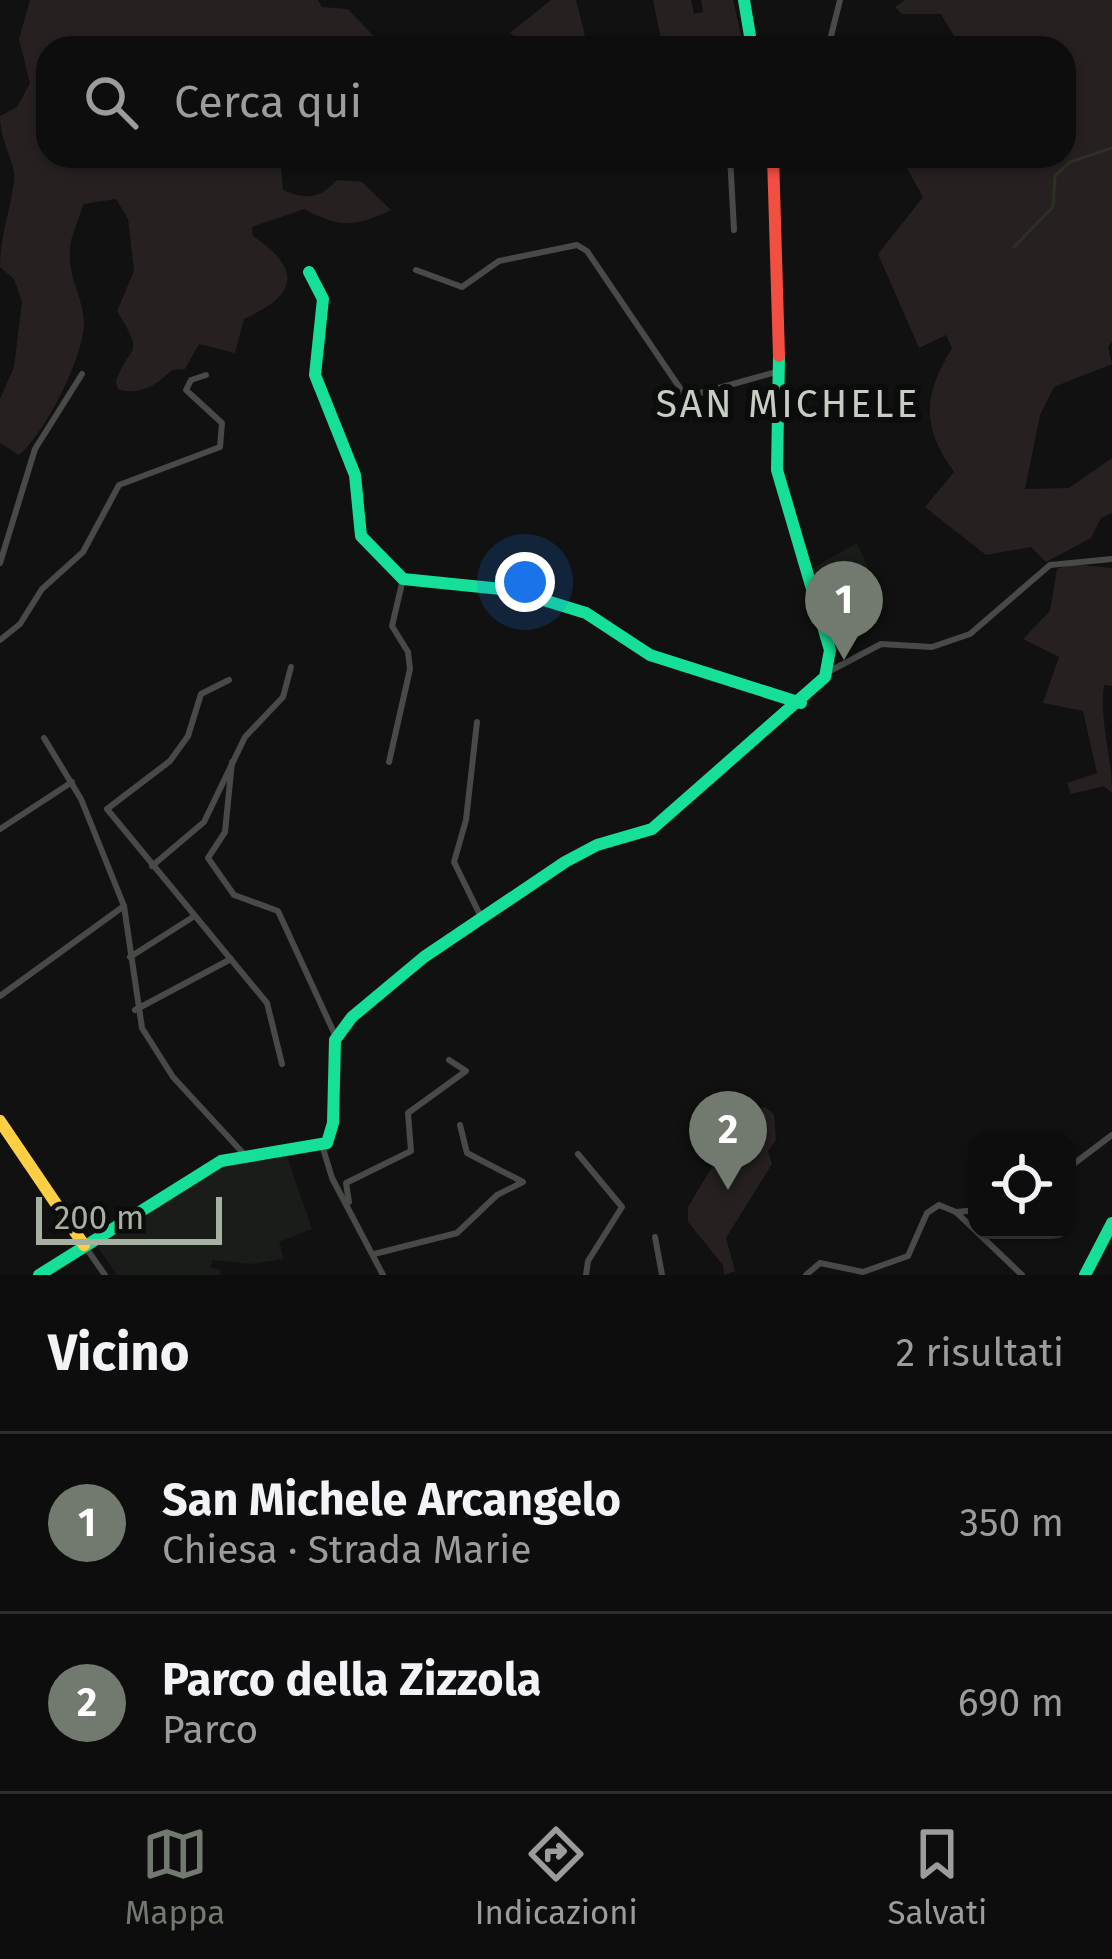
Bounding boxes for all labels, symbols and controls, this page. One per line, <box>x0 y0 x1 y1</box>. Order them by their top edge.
search box <box>36 36 1076 168</box>
icon: search <box>78 69 144 135</box>
text: Cerca qui <box>174 75 362 129</box>
district label: SAN MICHELE <box>656 381 920 427</box>
your location <box>495 552 555 612</box>
pin: 1 <box>805 561 883 660</box>
pin: 2 <box>689 1091 767 1190</box>
map controls <box>968 1131 1076 1239</box>
button: locate <box>968 1131 1076 1239</box>
scale bar <box>36 1191 222 1244</box>
text: 200 m <box>54 1198 144 1238</box>
text: Vicino <box>48 1322 189 1384</box>
text: 2 risultati <box>896 1330 1064 1376</box>
text: San Michele Arcangelo <box>162 1473 621 1527</box>
text: 1 <box>78 1500 96 1546</box>
text: 350 m <box>959 1500 1064 1546</box>
text: Chiesa · Strada Marie <box>162 1527 532 1573</box>
text: Parco della Zizzola <box>162 1653 541 1707</box>
text: 2 <box>77 1680 97 1726</box>
text: 690 m <box>958 1680 1064 1726</box>
text: Parco <box>162 1707 258 1753</box>
tab: Mappa <box>125 1821 225 1933</box>
tab: Indicazioni <box>475 1821 638 1933</box>
tab: Salvati <box>887 1821 987 1933</box>

